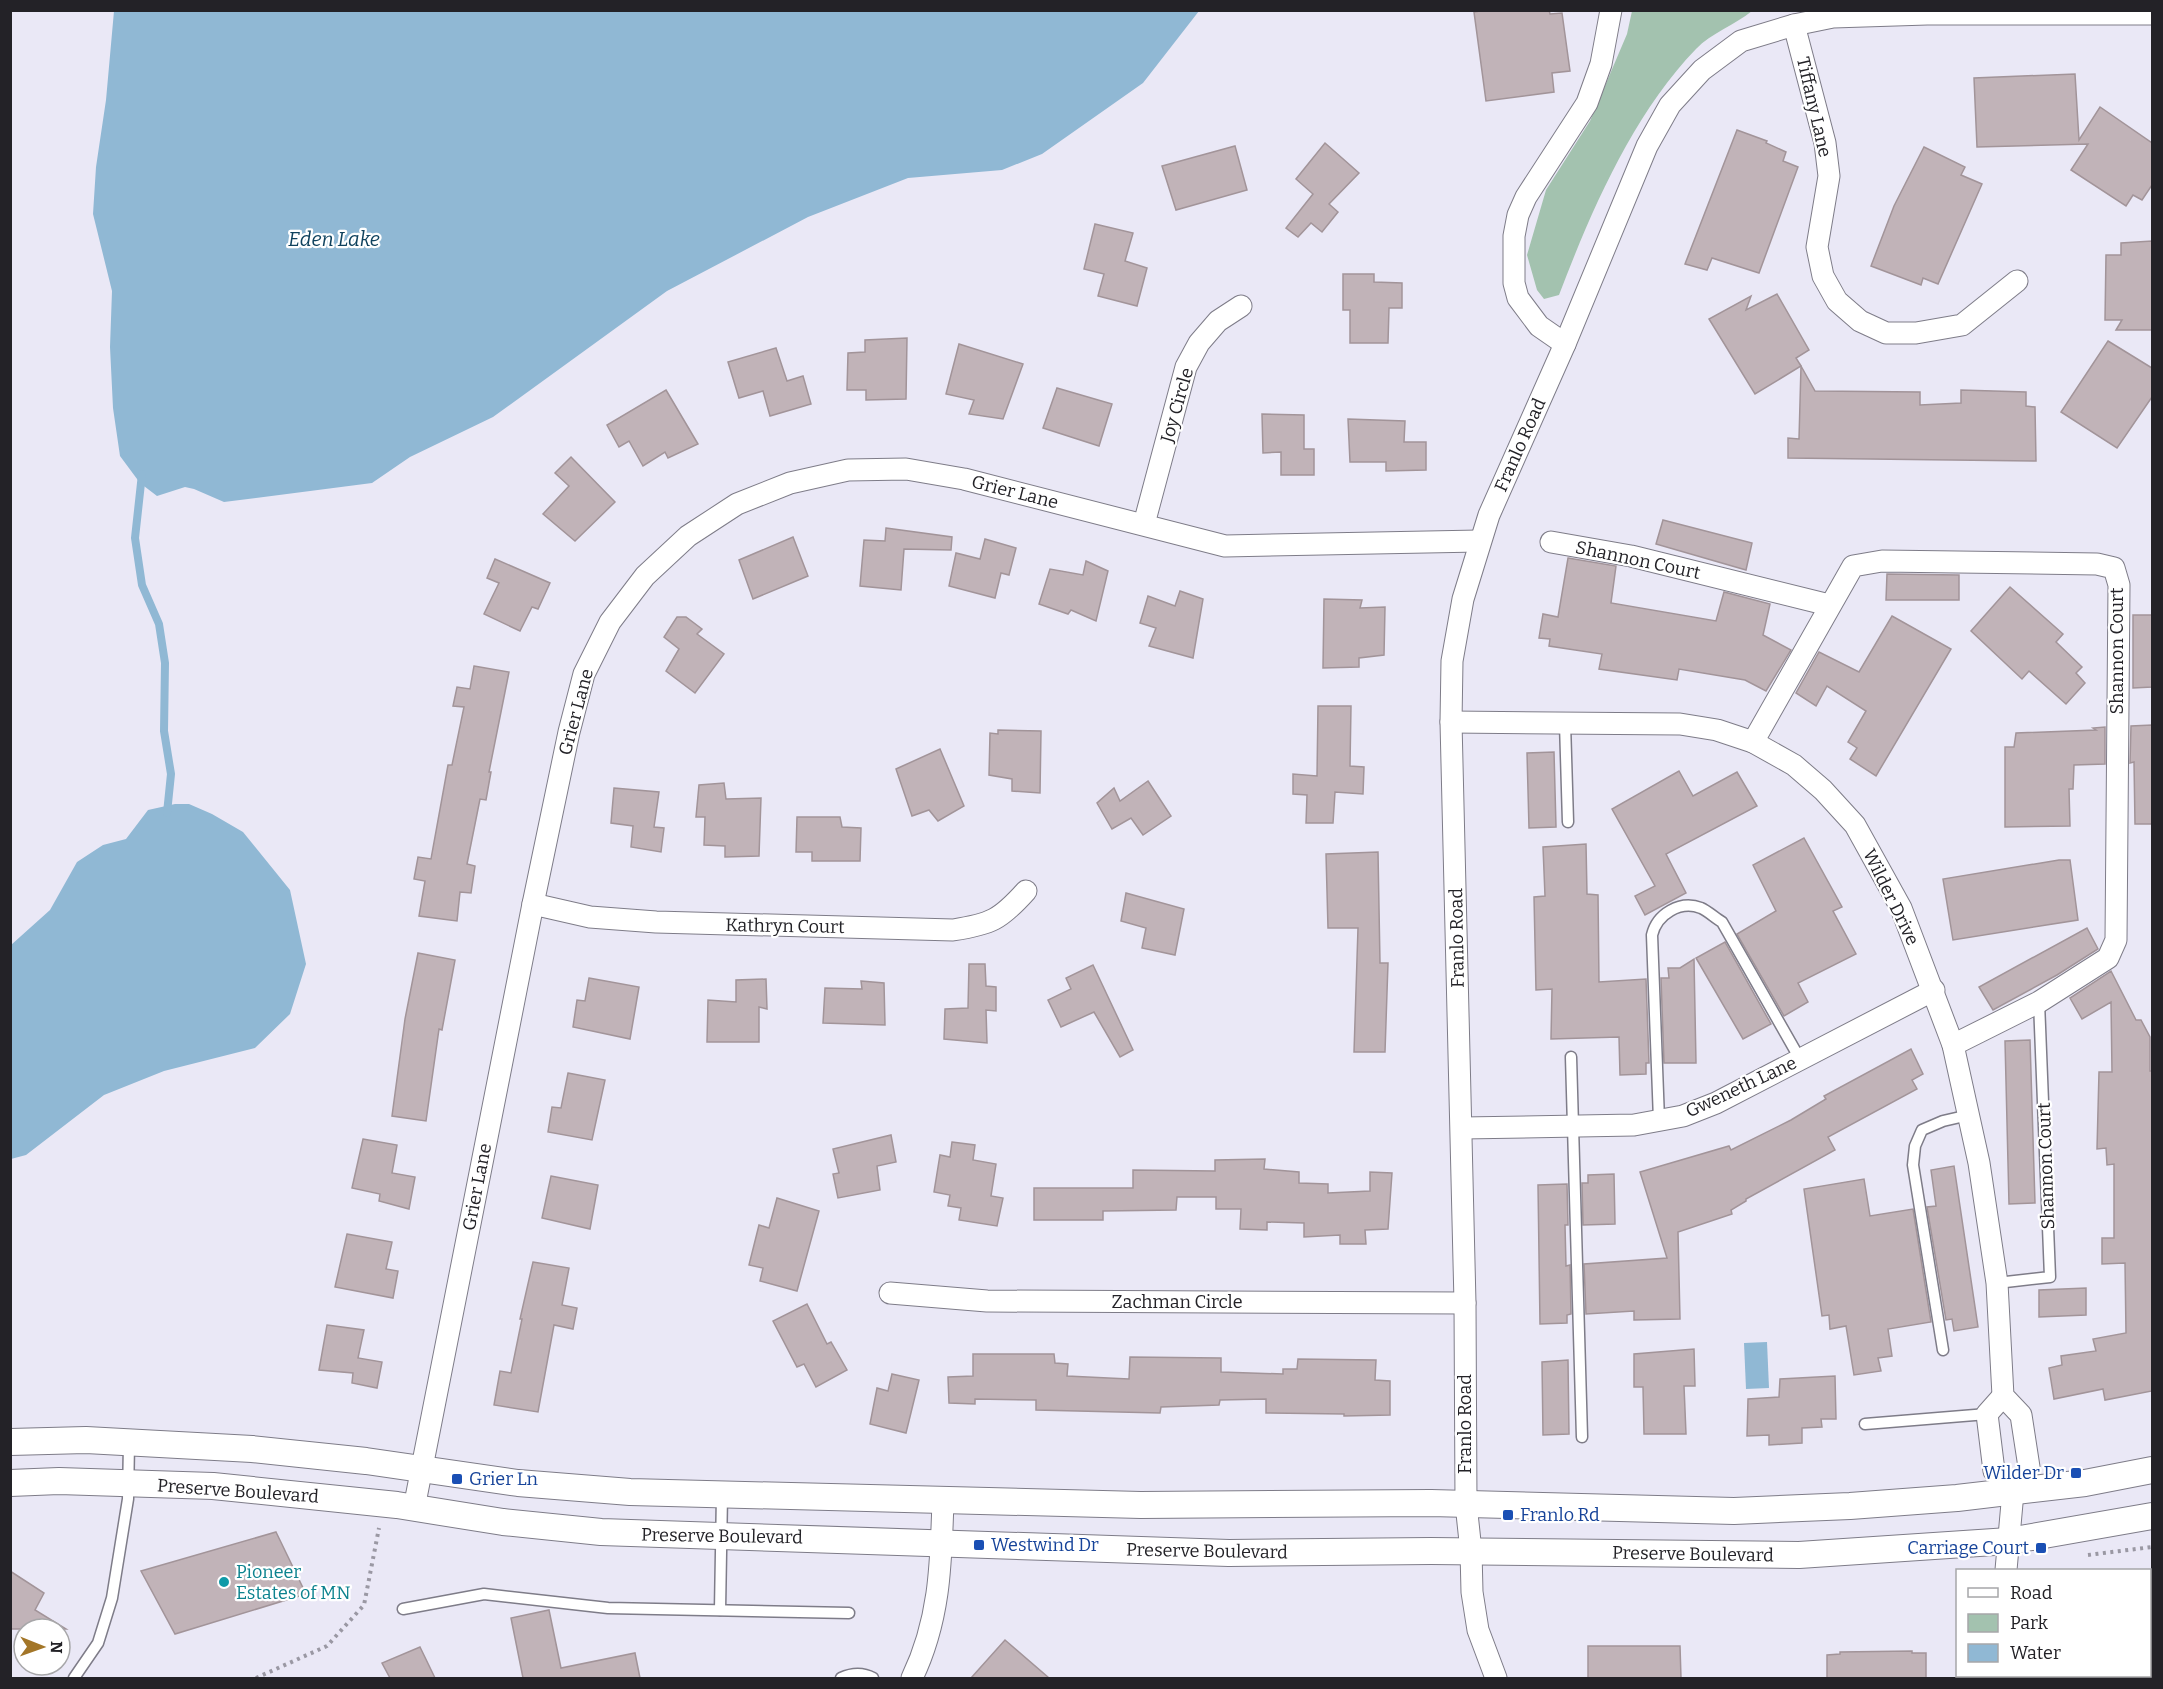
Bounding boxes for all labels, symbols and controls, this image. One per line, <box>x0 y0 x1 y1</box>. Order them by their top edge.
street label: Tiffany Lane <box>1792 55 1836 159</box>
water label: Eden Lake <box>288 227 380 251</box>
street label: Joy Circle <box>1156 365 1198 446</box>
street label: Franlo Road <box>1490 395 1550 495</box>
street label: Grier Lane <box>969 471 1061 513</box>
street label: Shannon Court <box>1574 536 1703 584</box>
street label: Shannon Court <box>2106 587 2128 715</box>
street label: Grier Lane <box>554 666 598 758</box>
street label: Wilder Drive <box>1858 845 1924 949</box>
street label: Franlo Road <box>1445 888 1469 988</box>
street label: Kathryn Court <box>725 914 845 938</box>
street label: Gweneth Lane <box>1682 1052 1800 1122</box>
street label: Shannon Court <box>2033 1102 2059 1230</box>
street label: Grier Lane <box>458 1141 496 1233</box>
street label: Zachman Circle <box>1112 1291 1243 1313</box>
street label: Franlo Road <box>1454 1374 1476 1474</box>
place label: Wilder Dr <box>1983 1462 2064 1484</box>
marker: Wilder Dr <box>2069 1466 2083 1480</box>
place label: Grier Ln <box>469 1468 538 1490</box>
marker: Grier Ln <box>450 1472 464 1486</box>
street label: Preserve Boulevard <box>157 1474 320 1508</box>
place label: Franlo Rd <box>1520 1504 1600 1526</box>
marker: Franlo Rd <box>1501 1508 1515 1522</box>
street label: Preserve Boulevard <box>641 1524 803 1548</box>
place label: Westwind Dr <box>991 1534 1099 1556</box>
place label: Carriage Court <box>1907 1537 2029 1559</box>
marker: Westwind Dr <box>972 1538 986 1552</box>
street label: Preserve Boulevard <box>1126 1539 1288 1563</box>
marker: Carriage Court <box>2034 1541 2048 1555</box>
street label: Preserve Boulevard <box>1612 1542 1774 1566</box>
place label: Pioneer Estates of MN <box>236 1561 350 1604</box>
legend <box>1956 1569 2151 1677</box>
marker: Pioneer Estates of MN <box>217 1575 231 1589</box>
text: Road <box>2010 1582 2053 1604</box>
text: Park <box>2010 1612 2049 1634</box>
north arrow <box>12 1617 72 1677</box>
text: N <box>47 1641 66 1654</box>
text: Water <box>2010 1642 2061 1664</box>

